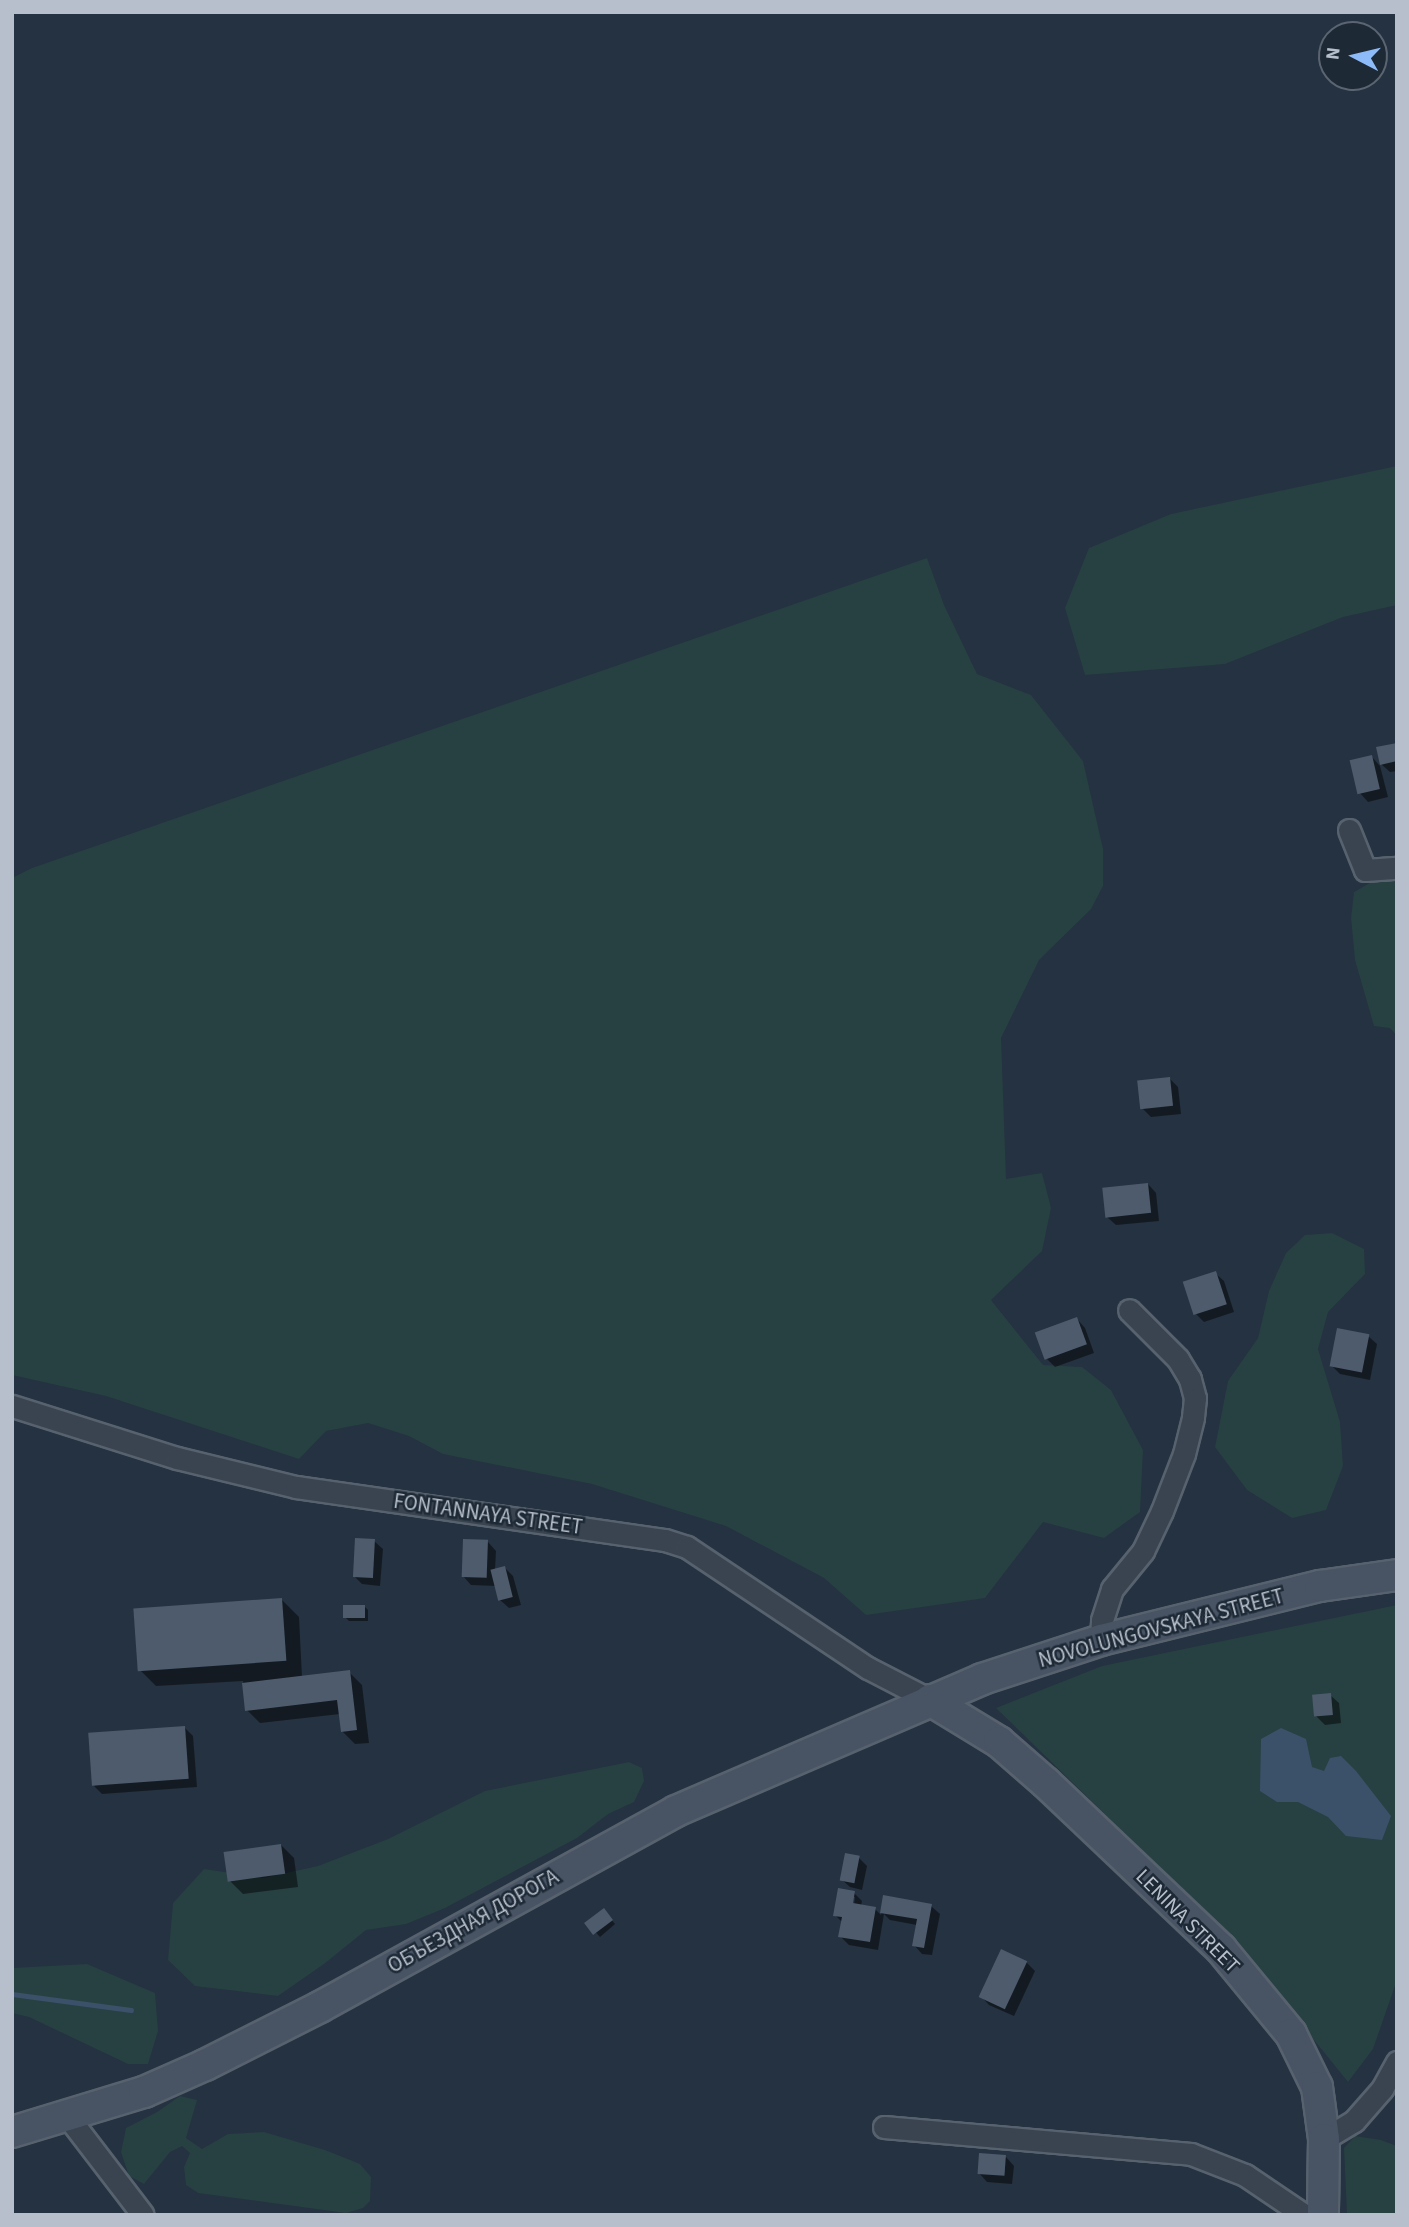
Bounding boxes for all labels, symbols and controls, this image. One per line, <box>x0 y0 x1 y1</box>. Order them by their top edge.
north arrow <box>1318 21 1388 91</box>
text: N <box>1319 46 1348 62</box>
street label: FONTANNAYA STREET <box>392 1488 584 1540</box>
street label: NOVOLUNGOVSKAYA STREET <box>1036 1583 1286 1673</box>
street label: ОБЪЕЗДНАЯ ДОРОГА <box>383 1864 563 1978</box>
street label: LENINA STREET <box>1131 1864 1245 1978</box>

